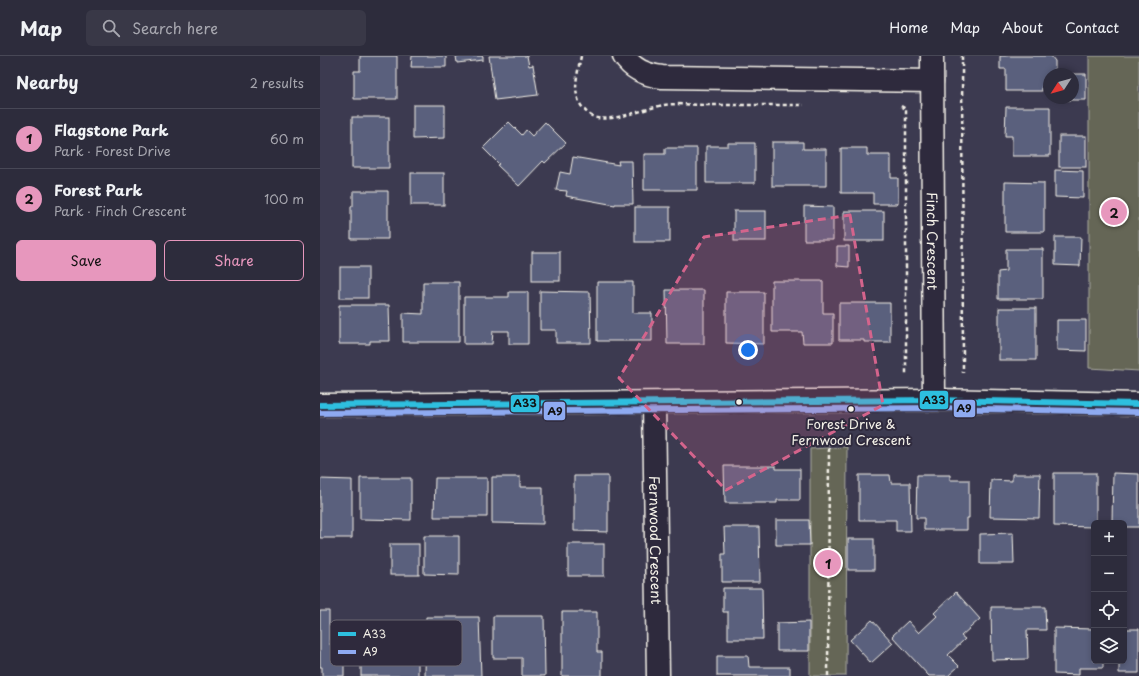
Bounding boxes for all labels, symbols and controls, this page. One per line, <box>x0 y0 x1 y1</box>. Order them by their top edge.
search box <box>86 10 366 46</box>
text: Map <box>20 14 62 42</box>
text: Search here <box>132 16 218 39</box>
icon: search <box>100 17 122 39</box>
text: Home <box>889 17 928 38</box>
text: Map <box>950 17 980 38</box>
text: About <box>1002 17 1043 38</box>
text: Contact <box>1065 17 1119 38</box>
north arrow <box>1043 68 1079 104</box>
text: Nearby <box>16 69 78 95</box>
text: 2 results <box>250 73 304 92</box>
text: Flagstone Park <box>54 118 169 141</box>
text: 1 <box>26 129 32 148</box>
text: 60 m <box>270 129 304 148</box>
text: Park · Forest Drive <box>54 141 171 160</box>
text: Forest Park <box>54 178 143 201</box>
text: 2 <box>24 189 34 208</box>
text: 100 m <box>264 189 304 208</box>
street label: Finch Crescent <box>922 192 944 290</box>
pin: 2 <box>1101 197 1127 227</box>
text: Park · Finch Crescent <box>54 201 186 220</box>
button: Save <box>16 240 156 281</box>
button: Share <box>164 240 304 281</box>
your location <box>738 340 758 360</box>
line badge: A33 <box>919 390 949 410</box>
text: A33 <box>922 391 946 408</box>
line badge: A33 <box>510 394 540 413</box>
text: A33 <box>513 394 537 411</box>
unlabelled marker <box>734 397 744 407</box>
line badge: A9 <box>953 399 976 418</box>
text: A9 <box>956 399 972 416</box>
line badge: A9 <box>543 401 566 421</box>
text: A9 <box>547 402 563 419</box>
marker: Forest Drive & Fernwood Crescent <box>846 404 856 414</box>
place label: Forest Drive & Fernwood Crescent <box>791 414 911 449</box>
street label: Fernwood Crescent <box>645 475 667 605</box>
map controls <box>1091 520 1127 664</box>
button: + <box>1091 520 1127 556</box>
pin: 1 <box>815 548 841 578</box>
button: − <box>1091 556 1127 592</box>
button: locate <box>1091 592 1127 628</box>
legend <box>330 620 462 666</box>
text: A33 <box>363 625 386 642</box>
button: layers <box>1091 628 1127 664</box>
text: A9 <box>363 643 378 660</box>

